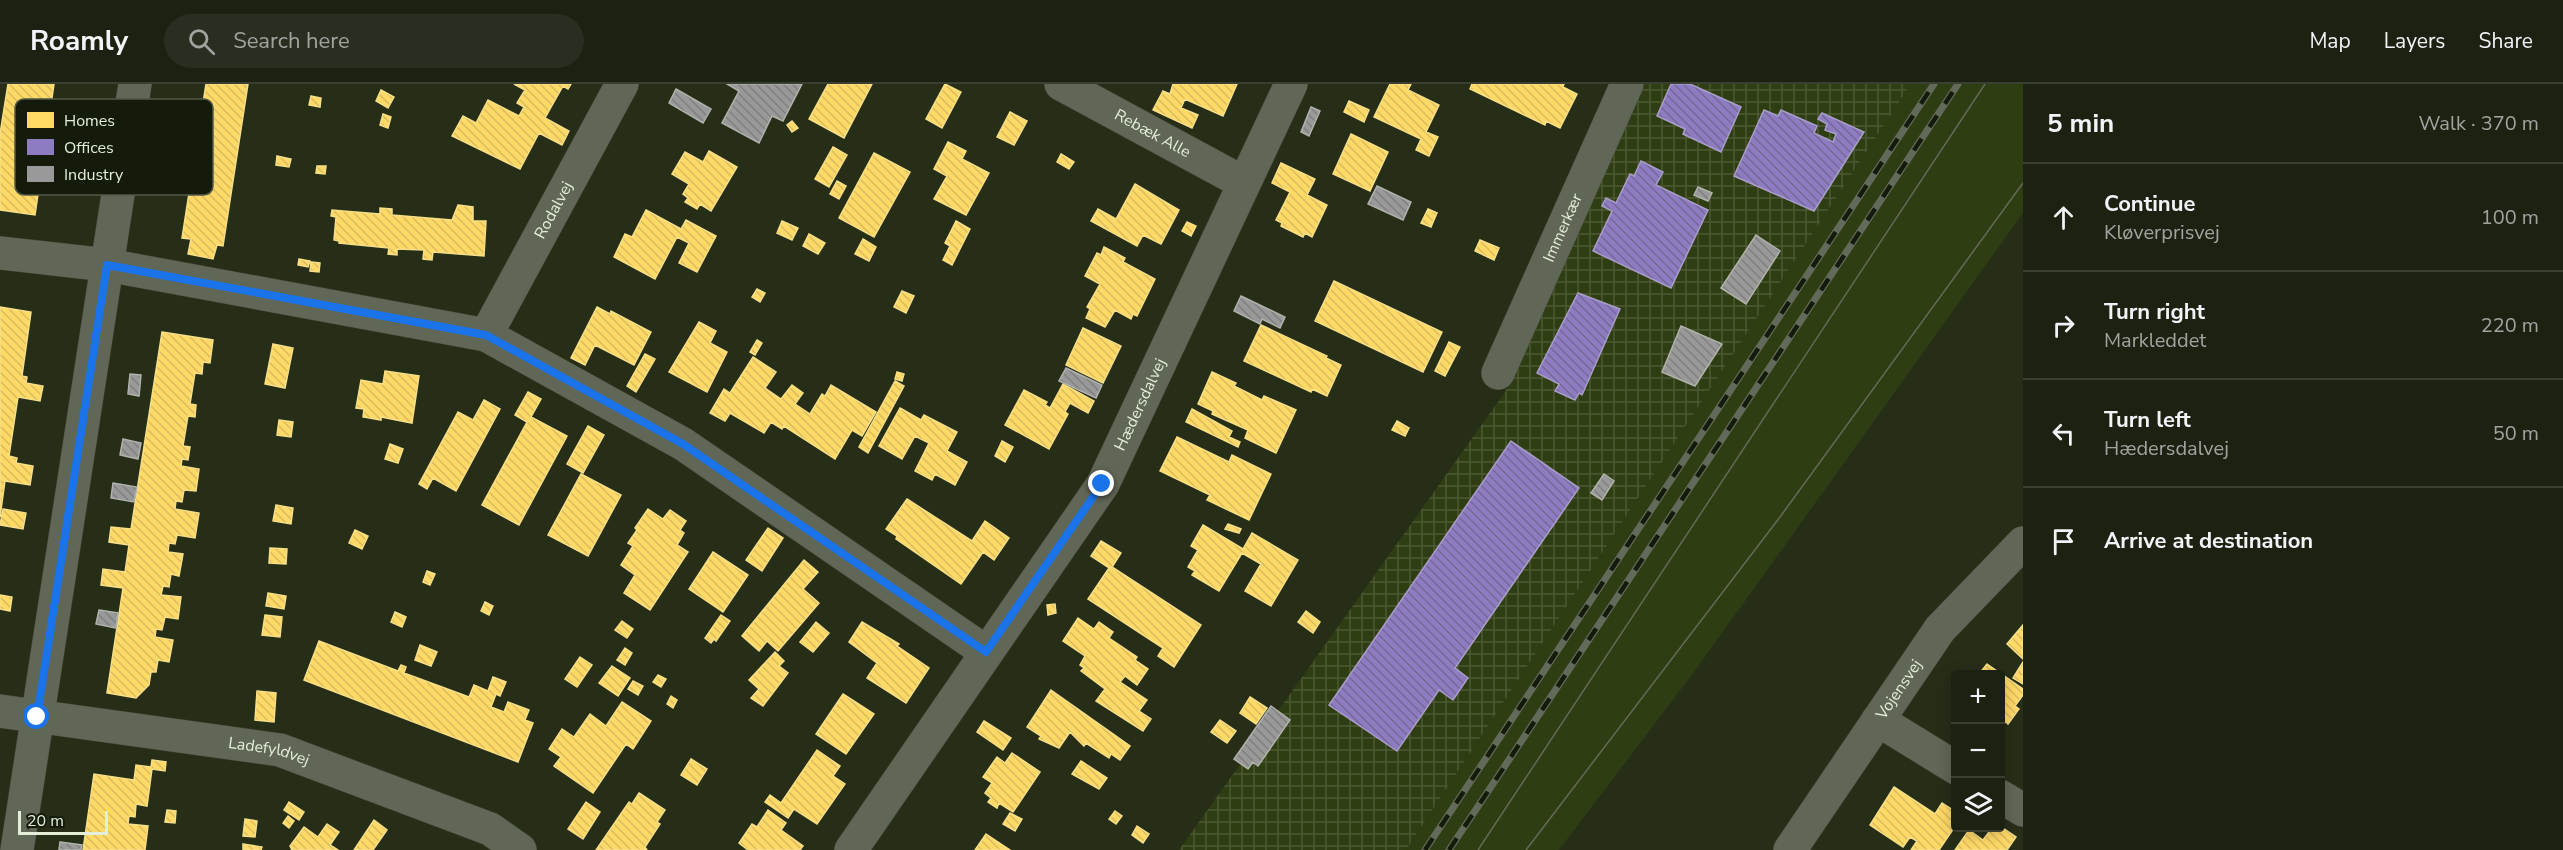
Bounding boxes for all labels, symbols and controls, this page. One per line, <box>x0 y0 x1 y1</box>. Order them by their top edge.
search box <box>164 14 584 68</box>
text: Roamly <box>30 22 128 60</box>
icon: search <box>185 25 218 58</box>
text: Search here <box>233 26 350 56</box>
text: Map <box>2309 27 2351 55</box>
text: Layers <box>2384 27 2445 55</box>
text: Share <box>2478 27 2533 55</box>
legend <box>15 99 213 195</box>
street label: Rebæk Alle <box>1110 104 1195 163</box>
text: 5 min <box>2047 106 2114 141</box>
text: Homes <box>64 110 115 132</box>
text: Walk · 370 m <box>2419 110 2539 137</box>
text: Offices <box>64 137 114 159</box>
text: Industry <box>64 164 124 186</box>
street label: Rodalvej <box>529 178 578 243</box>
text: Continue <box>2104 189 2195 219</box>
street label: Immerkær <box>1538 190 1588 266</box>
icon: ahead <box>2047 201 2080 234</box>
text: 100 m <box>2481 204 2539 231</box>
text: Kløverprisvej <box>2104 219 2220 246</box>
text: Turn right <box>2104 297 2205 327</box>
icon: right <box>2047 309 2080 342</box>
text: 220 m <box>2481 312 2539 339</box>
text: Markleddet <box>2104 327 2206 354</box>
street label: Hædersdalvej <box>1109 355 1171 455</box>
text: Turn left <box>2104 405 2191 435</box>
icon: left <box>2047 417 2080 450</box>
text: 50 m <box>2493 420 2539 447</box>
text: Hædersdalvej <box>2104 435 2229 462</box>
route end <box>1088 470 1114 496</box>
icon: arrive <box>2047 525 2080 558</box>
text: Arrive at destination <box>2104 526 2313 556</box>
street label: Vojensvej <box>1870 655 1927 725</box>
map controls <box>1951 670 2005 832</box>
button: + <box>1951 670 2005 724</box>
route start <box>23 703 49 729</box>
button: − <box>1951 724 2005 778</box>
street label: Ladefyldvej <box>227 732 313 771</box>
button: layers <box>1951 778 2005 832</box>
scale bar <box>18 808 108 836</box>
text: 20 m <box>27 810 64 832</box>

